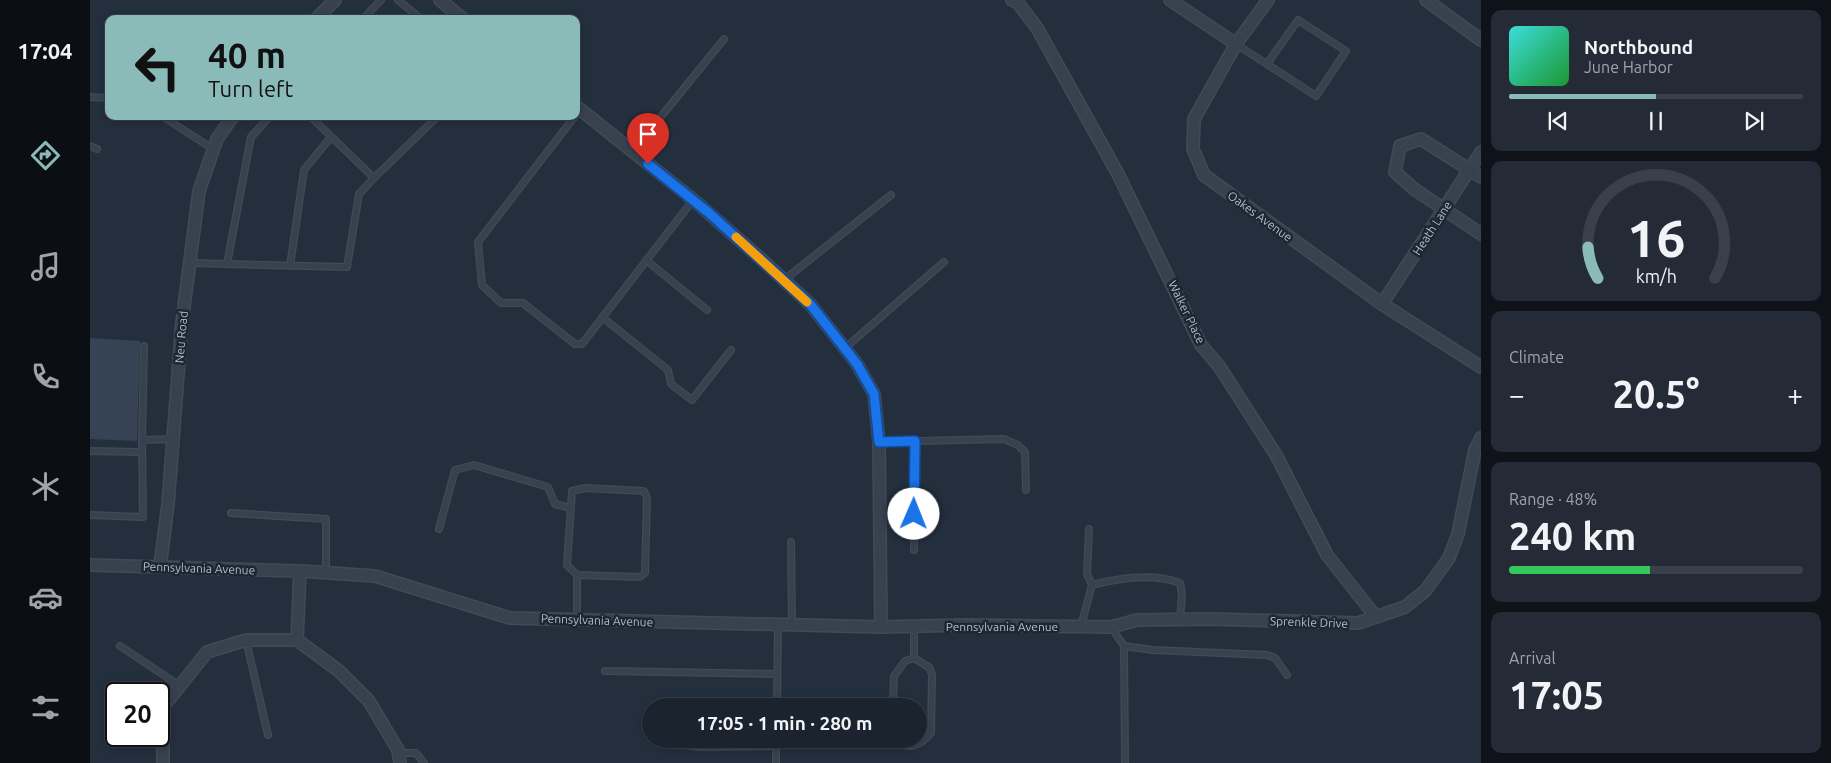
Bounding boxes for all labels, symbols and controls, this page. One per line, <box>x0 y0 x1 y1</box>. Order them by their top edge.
icon: left <box>125 35 190 100</box>
text: 40 m <box>208 35 286 75</box>
text: Northbound <box>1584 36 1693 58</box>
text: 17:04 <box>17 38 73 63</box>
text: June Harbor <box>1584 58 1673 76</box>
text: Turn left <box>208 76 293 101</box>
icon: previous <box>1544 107 1572 135</box>
icon: pause <box>1642 107 1670 135</box>
icon: next <box>1740 107 1768 135</box>
pin <box>627 113 669 164</box>
icon: arrive <box>634 120 662 148</box>
icon: directions <box>28 138 63 173</box>
street label: Oakes Avenue <box>1225 188 1295 244</box>
street label: Heath Lane <box>1410 199 1454 257</box>
text: 16 <box>1627 209 1685 267</box>
icon: music <box>28 249 63 284</box>
text: km/h <box>1635 266 1677 286</box>
street label: Walker Place <box>1166 278 1208 346</box>
street label: Neu Road <box>172 310 190 364</box>
text: Climate <box>1509 348 1564 366</box>
icon: phone <box>28 359 63 394</box>
text: 20.5° <box>1612 373 1700 415</box>
text: − <box>1509 379 1525 410</box>
text: + <box>1787 379 1803 410</box>
icon: climate <box>28 469 63 504</box>
position arrow <box>887 487 939 539</box>
text: Range · 48% <box>1509 490 1597 508</box>
text: 240 km <box>1509 515 1636 557</box>
street label: Pennsylvania Avenue <box>143 560 255 576</box>
icon: car <box>28 580 63 615</box>
street label: Pennsylvania Avenue <box>541 612 653 628</box>
street label: Sprenkle Drive <box>1270 614 1348 630</box>
street label: Pennsylvania Avenue <box>946 620 1058 633</box>
text: Arrival <box>1509 649 1556 667</box>
text: 17:05 <box>1509 674 1604 716</box>
speed limit sign: 20 <box>105 682 170 747</box>
icon: filters <box>28 690 63 725</box>
text: 17:05 · 1 min · 280 m <box>697 712 872 734</box>

